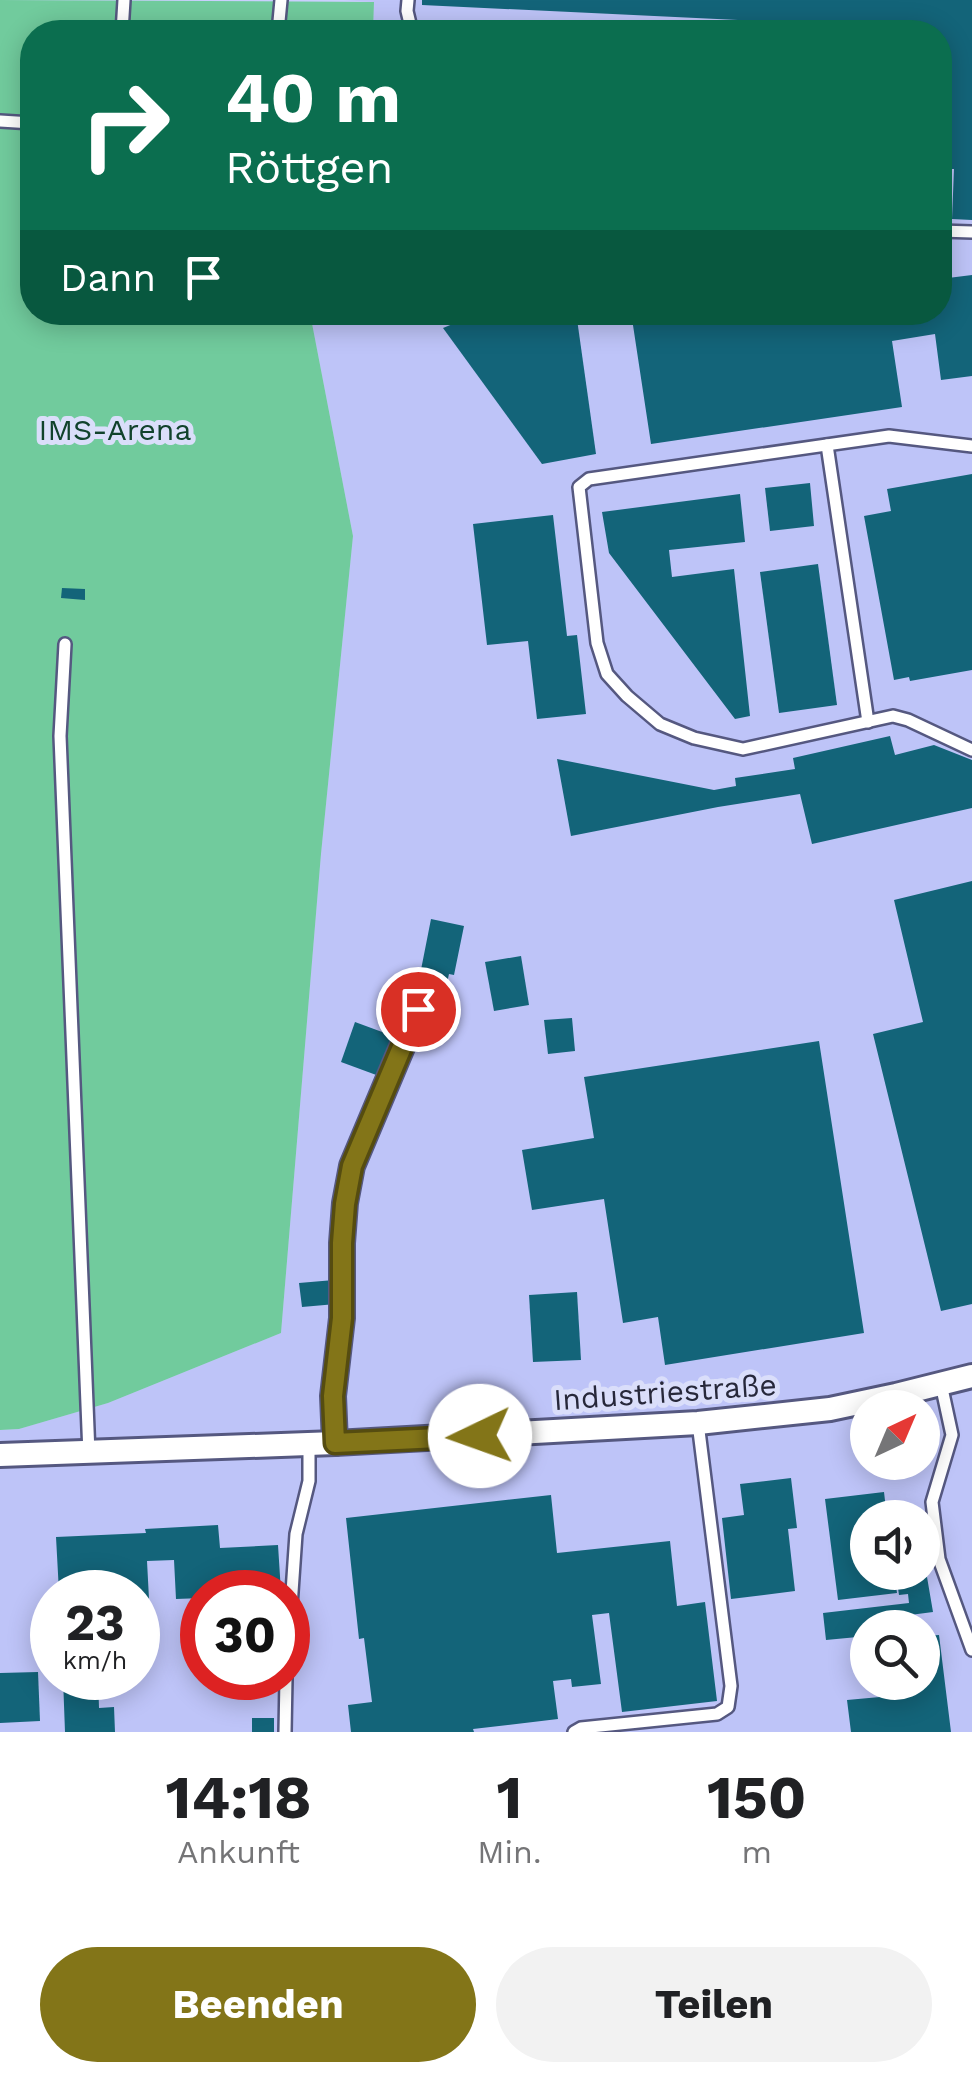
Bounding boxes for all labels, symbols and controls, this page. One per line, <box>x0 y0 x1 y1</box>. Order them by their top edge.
text: 40 m <box>225 57 401 139</box>
icon: right <box>60 60 190 190</box>
text: Röttgen <box>225 141 393 194</box>
icon: arrive <box>176 250 231 305</box>
text: Dann <box>60 256 156 300</box>
park label: IMS-Arena <box>39 412 191 447</box>
pin <box>376 967 461 1052</box>
icon: arrive <box>391 982 446 1037</box>
street label: Industriestraße <box>552 1367 778 1417</box>
position arrow <box>428 1384 532 1488</box>
north arrow <box>850 1390 940 1480</box>
map controls <box>850 1390 940 1700</box>
button: sound <box>850 1500 940 1590</box>
speed limit sign: 30 <box>180 1570 310 1700</box>
text: 23 <box>65 1593 125 1652</box>
button: search <box>850 1610 940 1700</box>
text: km/h <box>63 1646 127 1675</box>
text: 14:18 <box>166 1762 312 1833</box>
text: 1 <box>496 1762 522 1833</box>
text: 150 <box>707 1762 806 1833</box>
text: Ankunft <box>177 1833 300 1871</box>
text: Min. <box>477 1833 541 1871</box>
text: m <box>741 1833 772 1871</box>
button: Beenden <box>40 1947 476 2062</box>
button: Teilen <box>496 1947 932 2062</box>

